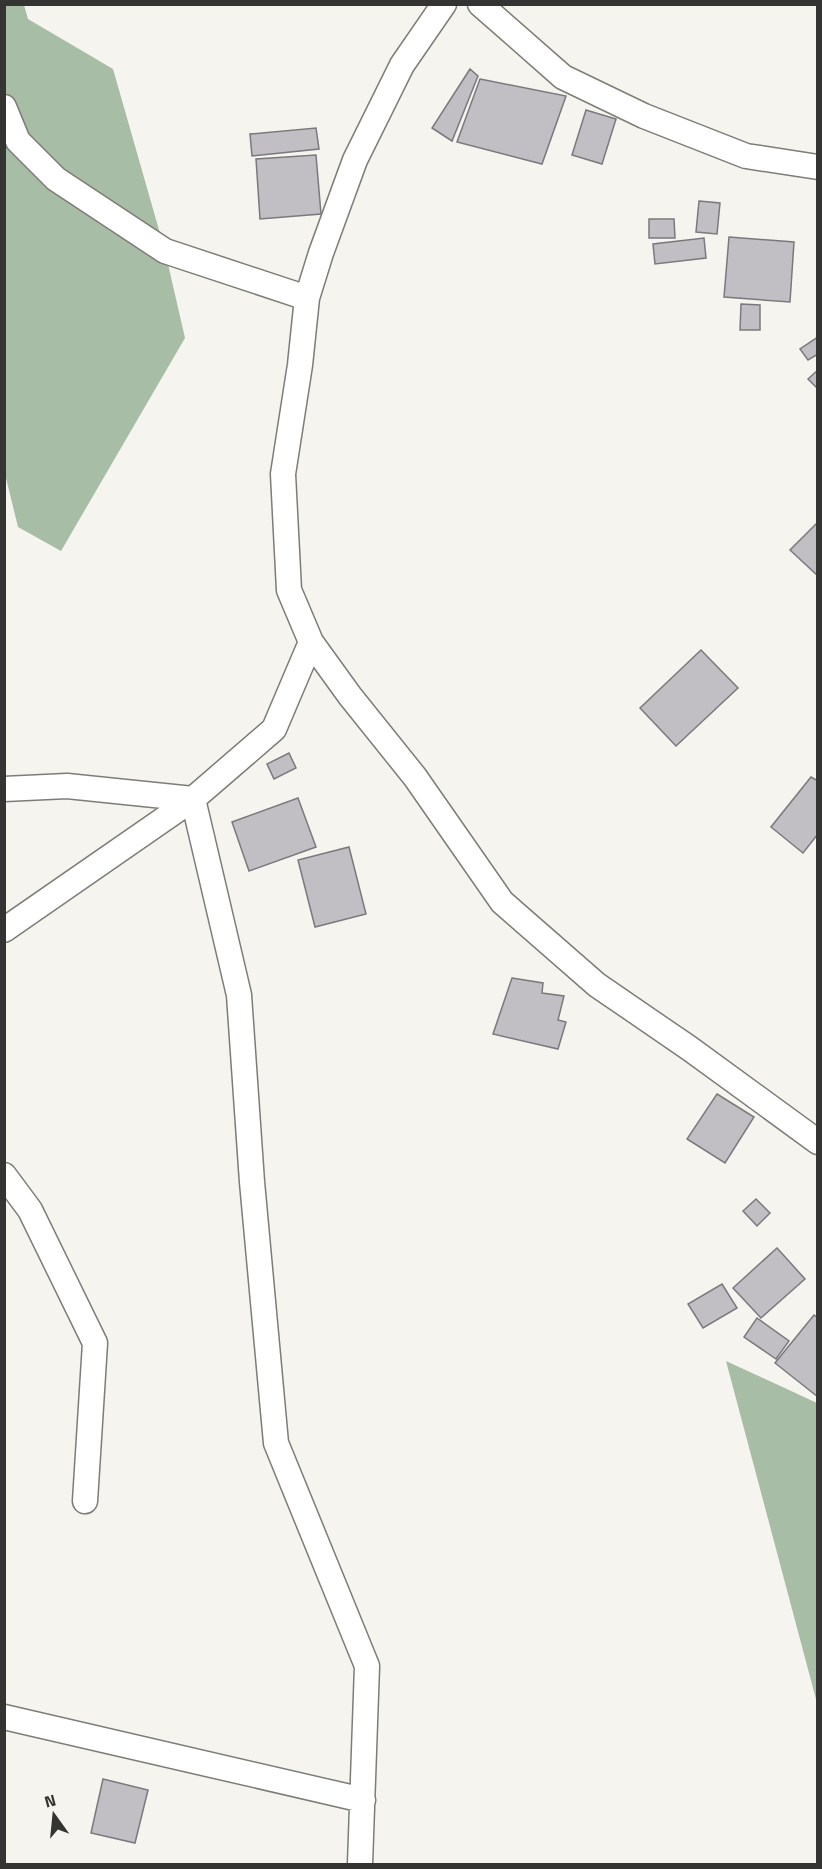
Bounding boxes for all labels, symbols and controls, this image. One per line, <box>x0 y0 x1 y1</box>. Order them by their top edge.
north arrow <box>24 1785 84 1845</box>
text: N <box>42 1787 59 1814</box>

